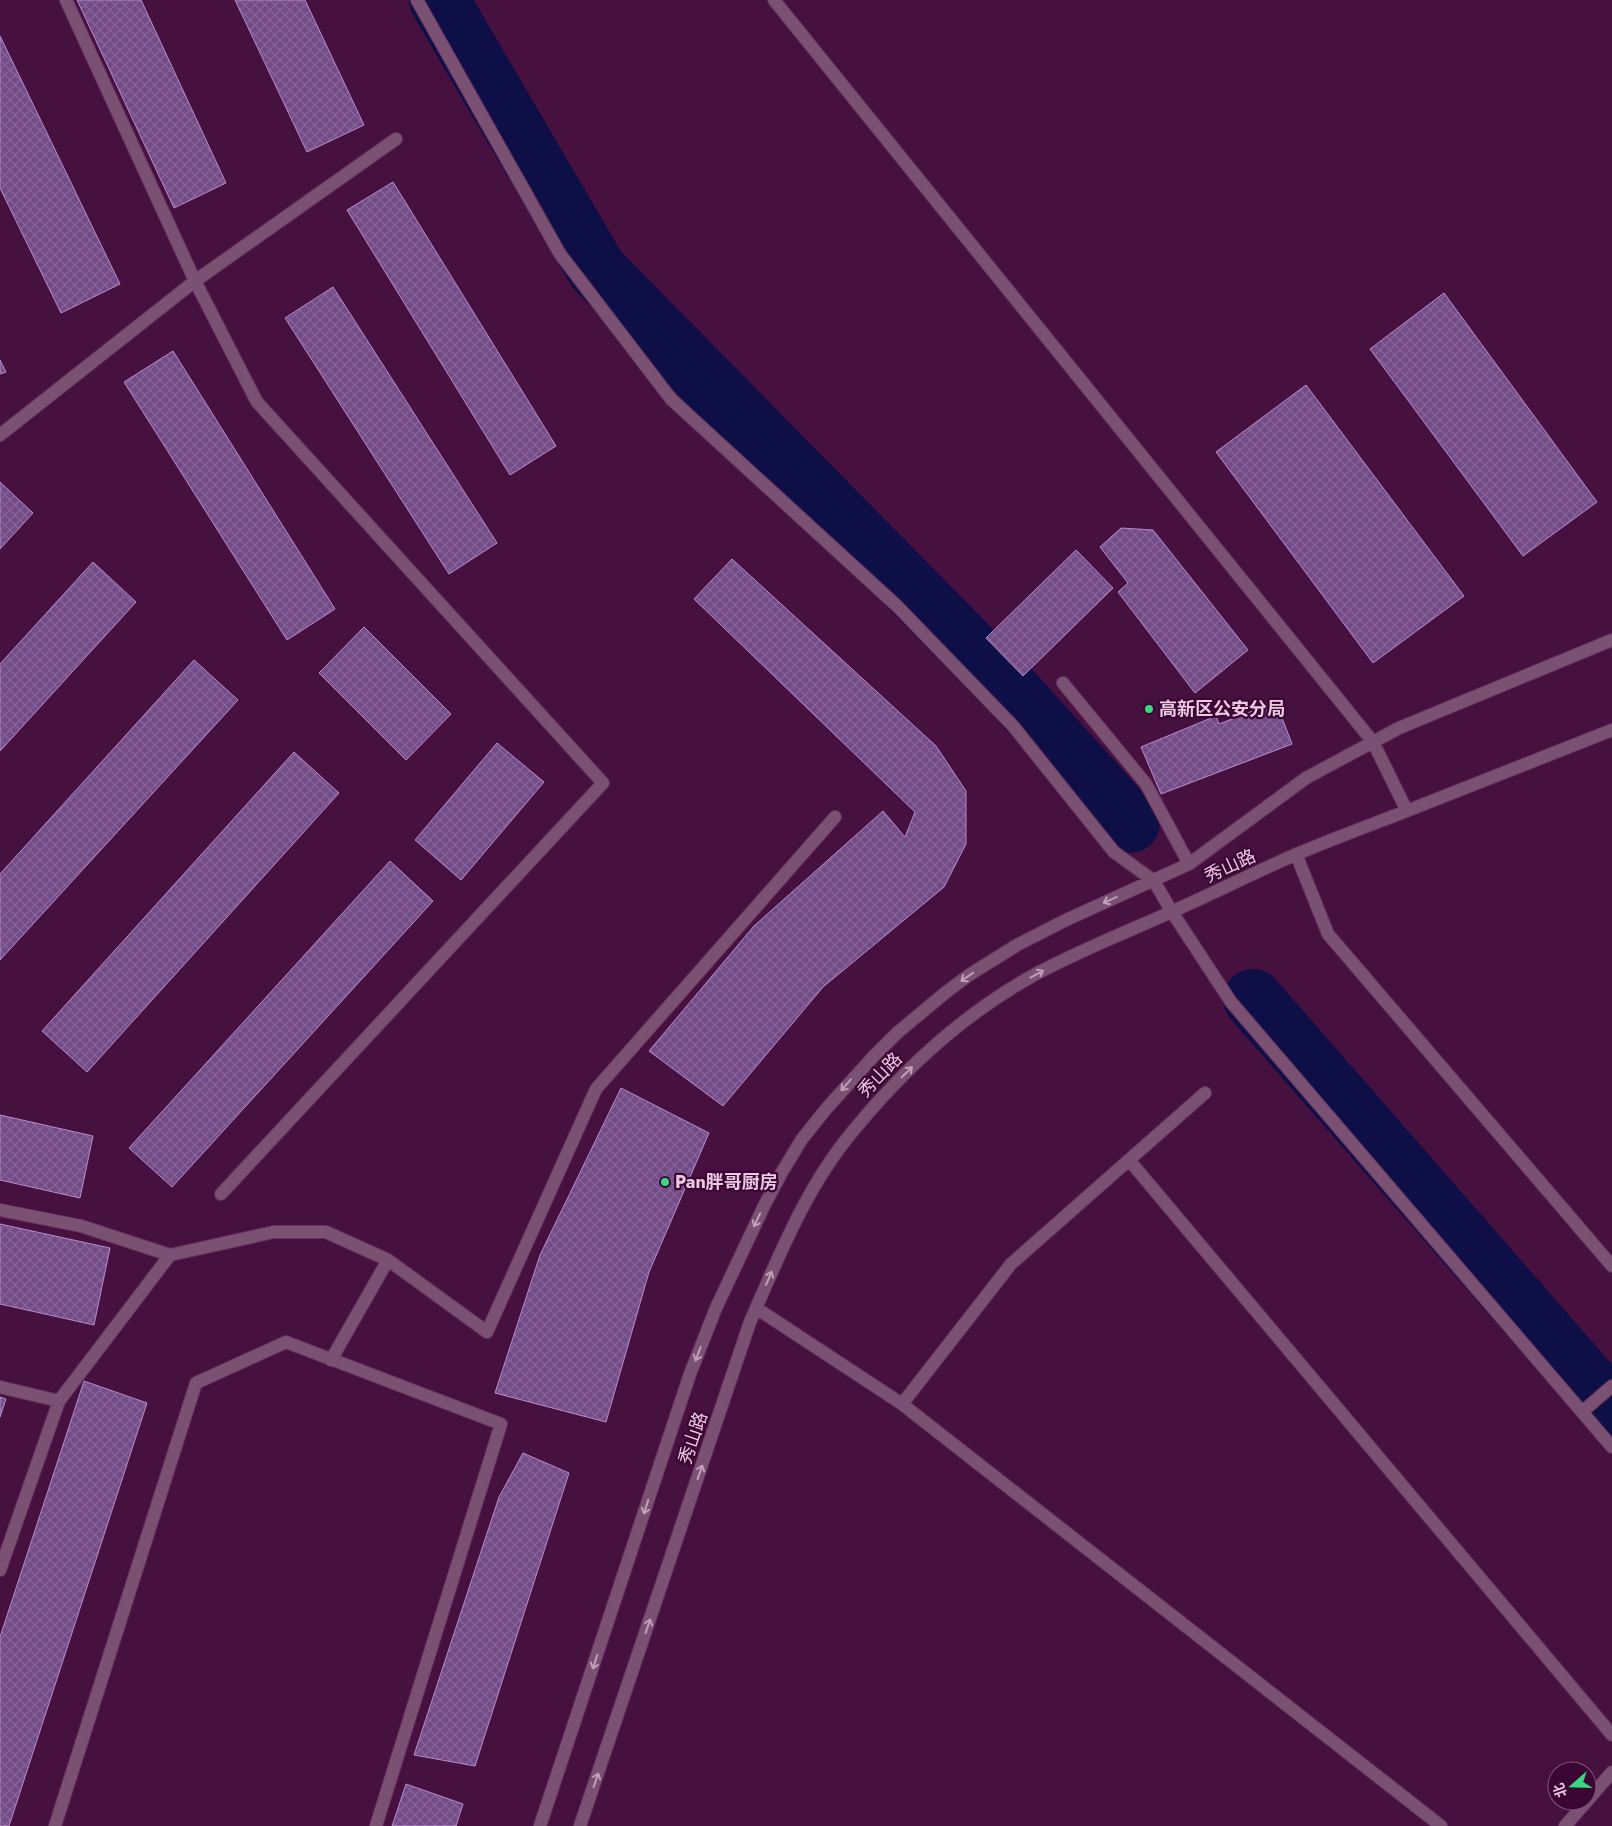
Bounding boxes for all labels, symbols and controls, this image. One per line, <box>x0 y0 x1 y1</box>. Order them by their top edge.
place label: 高新区公安分局 <box>1159 696 1285 722</box>
marker: 高新区公安分局 <box>1143 703 1155 715</box>
street label: 秀山路 <box>1200 843 1260 889</box>
one-way arrow <box>1103 896 1118 906</box>
one-way arrow <box>1029 969 1044 979</box>
one-way arrow <box>960 972 974 982</box>
street label: 秀山路 <box>852 1047 908 1103</box>
one-way arrow <box>901 1066 914 1078</box>
one-way arrow <box>840 1079 852 1092</box>
place label: Pan胖哥厨房 <box>675 1169 778 1195</box>
marker: Pan胖哥厨房 <box>659 1176 671 1188</box>
one-way arrow <box>752 1213 762 1228</box>
one-way arrow <box>765 1271 775 1286</box>
one-way arrow <box>693 1345 702 1361</box>
street label: 秀山路 <box>672 1408 714 1468</box>
one-way arrow <box>695 1464 705 1480</box>
one-way arrow <box>640 1499 650 1515</box>
one-way arrow <box>643 1618 653 1634</box>
one-way arrow <box>589 1653 599 1669</box>
north arrow <box>1547 1761 1597 1811</box>
one-way arrow <box>591 1772 601 1788</box>
text: 北 <box>1548 1780 1572 1800</box>

